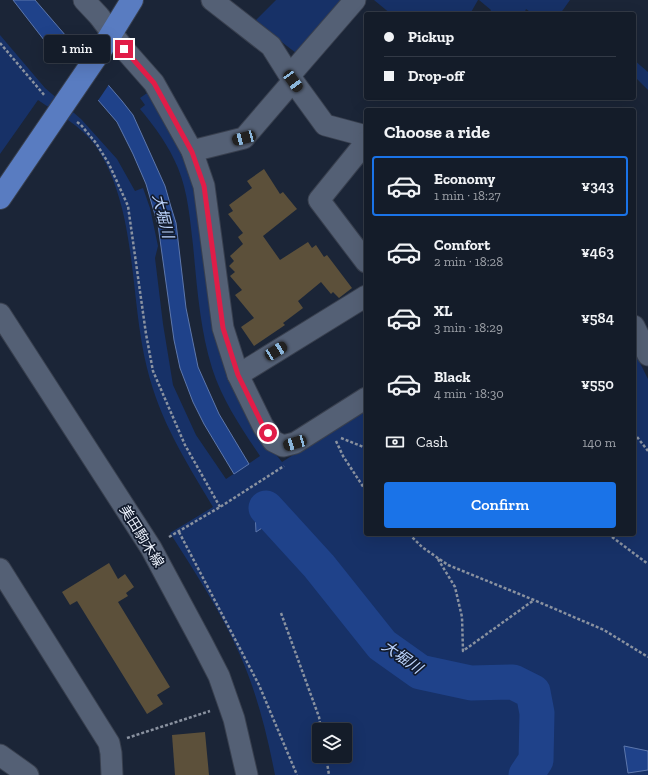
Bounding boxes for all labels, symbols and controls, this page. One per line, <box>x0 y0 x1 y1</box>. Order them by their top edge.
text: Pickup <box>408 28 454 46</box>
callout: 1 min <box>44 35 110 63</box>
route end <box>115 40 133 58</box>
text: 1 min <box>62 41 92 56</box>
text: Drop-off <box>408 67 464 85</box>
car <box>281 68 305 94</box>
text: Choose a ride <box>384 121 490 143</box>
car <box>231 129 257 147</box>
icon: car <box>386 168 422 204</box>
text: Economy <box>434 170 495 188</box>
text: ¥343 <box>581 177 614 195</box>
text: 1 min · 18:27 <box>434 188 501 203</box>
water label: 大堀川 <box>149 192 178 242</box>
icon: car <box>386 234 422 270</box>
text: Comfort <box>434 236 490 254</box>
text: ¥463 <box>581 243 614 261</box>
text: 2 min · 18:28 <box>434 254 503 269</box>
icon: car <box>386 300 422 336</box>
text: XL <box>434 302 452 320</box>
text: ¥584 <box>581 309 614 327</box>
text: 3 min · 18:29 <box>434 320 503 335</box>
car <box>263 340 289 362</box>
icon: car <box>386 366 422 402</box>
text: Black <box>434 368 471 386</box>
text: ¥550 <box>581 375 614 393</box>
text: 4 min · 18:30 <box>434 386 504 401</box>
route start <box>259 424 277 442</box>
icon: cash <box>384 431 406 453</box>
text: Cash <box>416 433 448 451</box>
car <box>282 434 308 452</box>
text: 140 m <box>582 435 616 450</box>
button: Confirm <box>384 482 616 528</box>
street label: 美田駒木線 <box>116 502 167 570</box>
water label: 大堀川 <box>378 637 427 678</box>
map controls <box>312 723 352 763</box>
button: layers <box>312 723 352 763</box>

